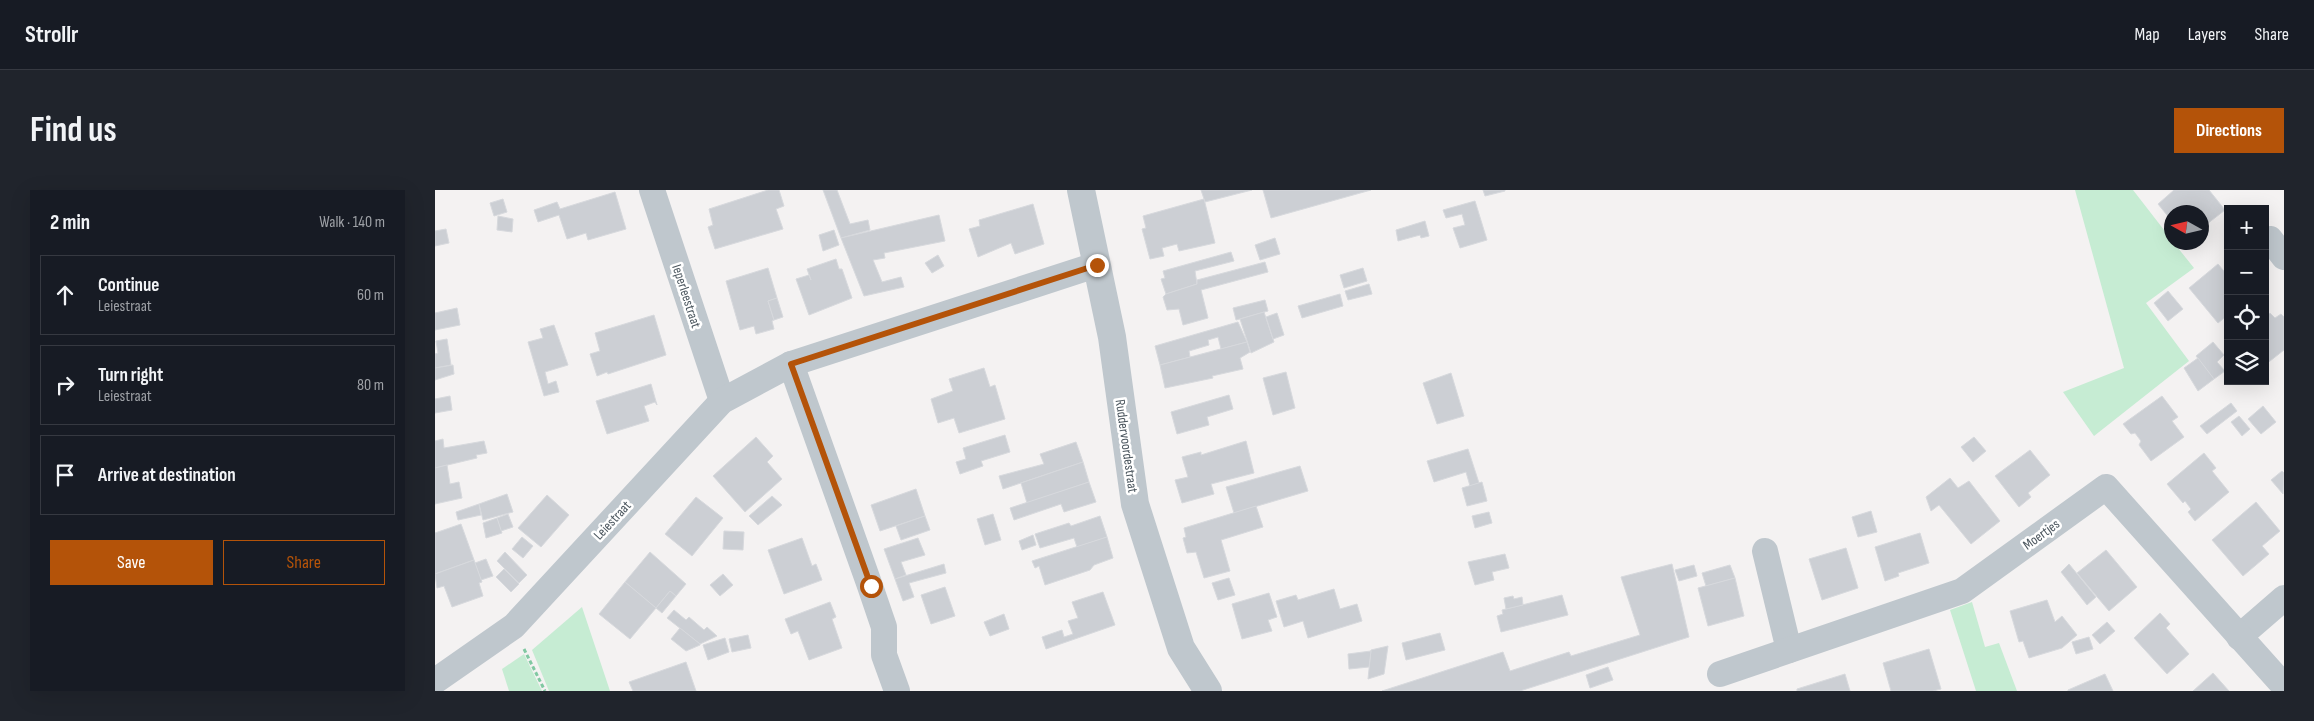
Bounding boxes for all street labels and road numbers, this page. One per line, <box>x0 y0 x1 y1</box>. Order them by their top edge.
street label: Ieperleestraat <box>668 262 705 330</box>
street label: Ruddervoordestraat <box>1112 398 1141 494</box>
street label: Leiestraat <box>590 497 635 543</box>
street label: Moertjes <box>2020 515 2063 553</box>

